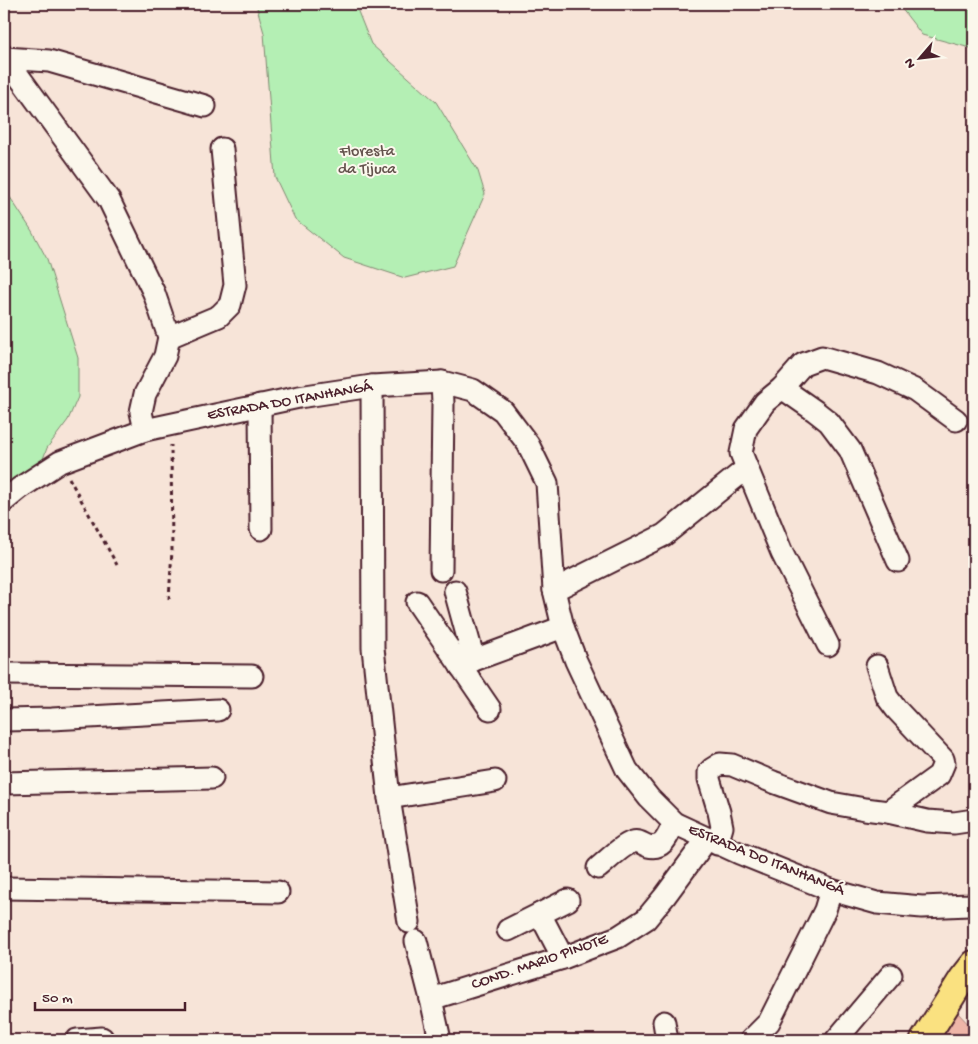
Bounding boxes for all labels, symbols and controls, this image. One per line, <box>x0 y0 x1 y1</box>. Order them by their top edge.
north arrow <box>896 32 946 82</box>
text: N <box>901 55 920 71</box>
park label: Floresta da Tijuca <box>338 143 397 180</box>
street label: ESTRADA DO ITANHANGÁ <box>206 377 376 426</box>
street label: ESTRADA DO ITANHANGÁ <box>685 820 849 902</box>
street label: COND. MARIO PINOTE <box>469 930 612 995</box>
scale bar <box>35 979 185 1011</box>
text: 50 m <box>42 990 73 1008</box>

